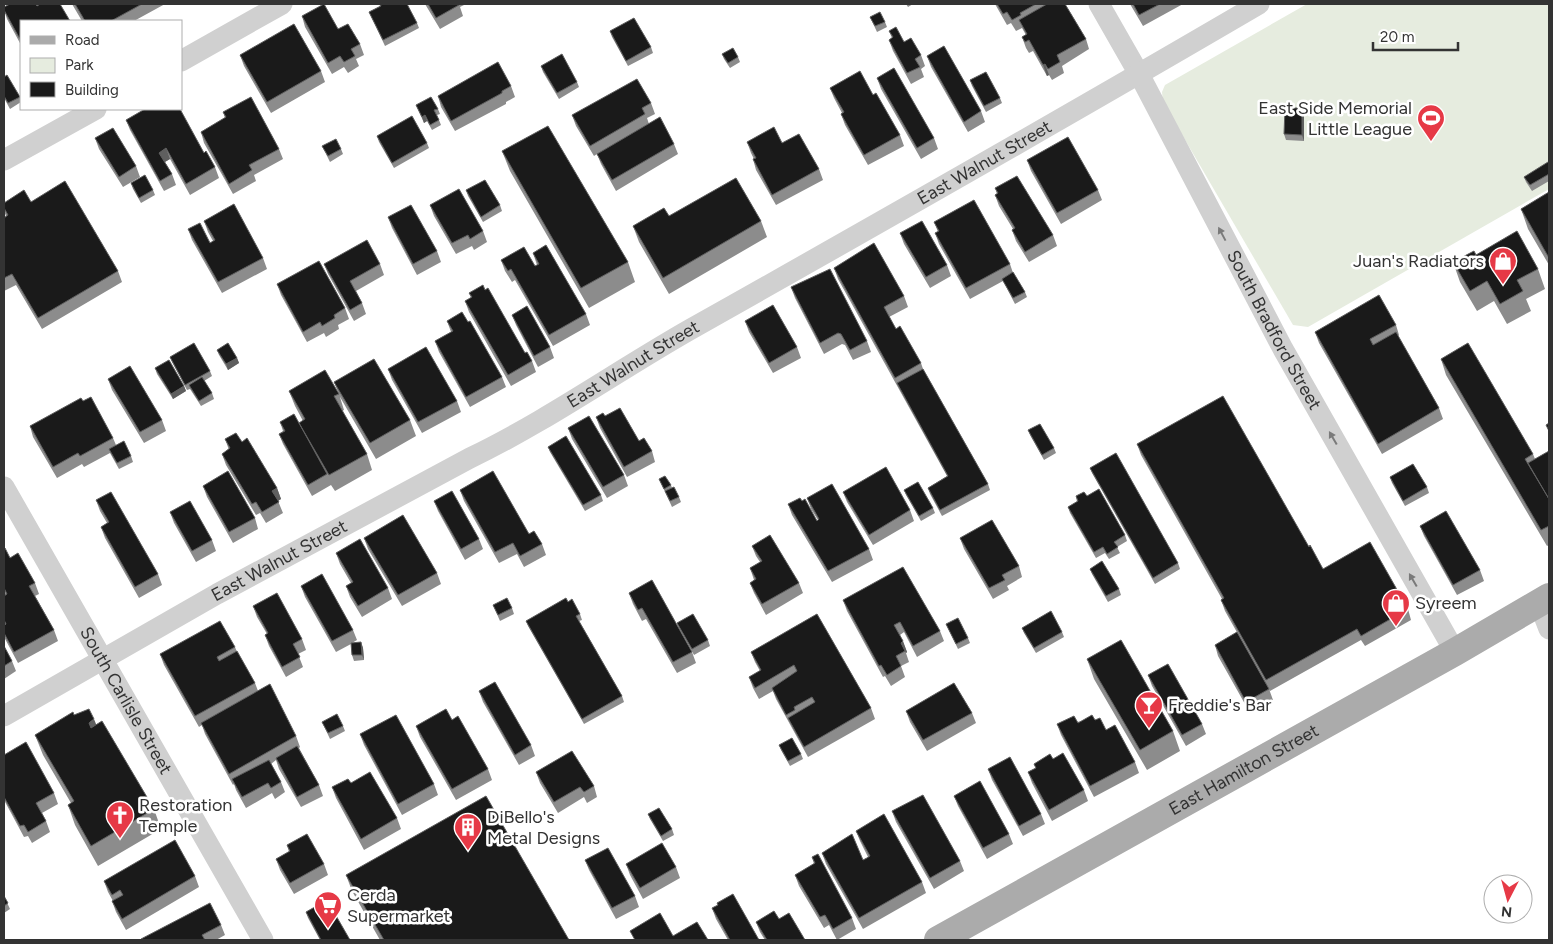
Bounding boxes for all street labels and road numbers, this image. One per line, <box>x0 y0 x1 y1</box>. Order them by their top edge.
street label: East Walnut Street <box>913 115 1056 210</box>
street label: South Bradford Street <box>1222 246 1326 414</box>
street label: East Walnut Street <box>563 315 703 413</box>
street label: East Walnut Street <box>207 515 351 606</box>
street label: South Carlisle Street <box>75 623 177 778</box>
street label: East Hamilton Street <box>1165 719 1323 820</box>

